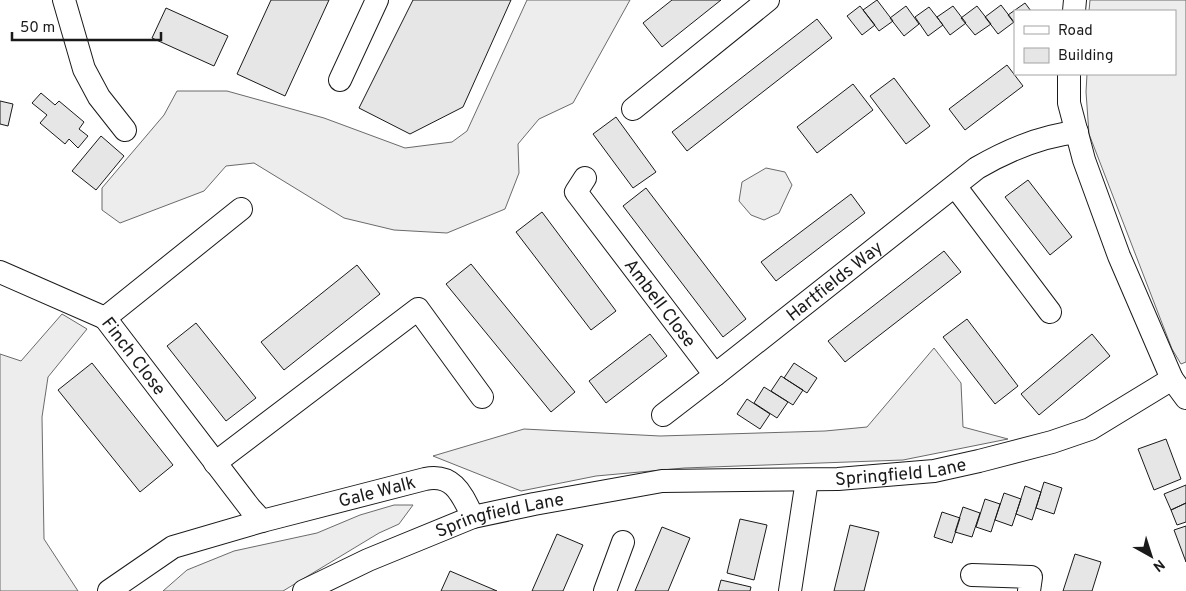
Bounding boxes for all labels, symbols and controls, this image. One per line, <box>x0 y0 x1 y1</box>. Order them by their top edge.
scale bar <box>12 10 161 42</box>
legend <box>1014 10 1176 75</box>
text: 50 m <box>20 19 55 38</box>
text: Road <box>1058 22 1093 41</box>
text: Building <box>1058 47 1113 66</box>
street label: Hartfields Way <box>782 237 888 327</box>
street label: Ambell Close <box>618 255 700 353</box>
street label: Finch Close <box>95 313 170 401</box>
street label: Springfield Lane <box>834 454 969 492</box>
street label: Gale Walk <box>336 472 418 514</box>
street label: Springfield Lane <box>433 489 566 544</box>
north arrow <box>1126 531 1176 581</box>
text: N <box>1149 555 1167 575</box>

